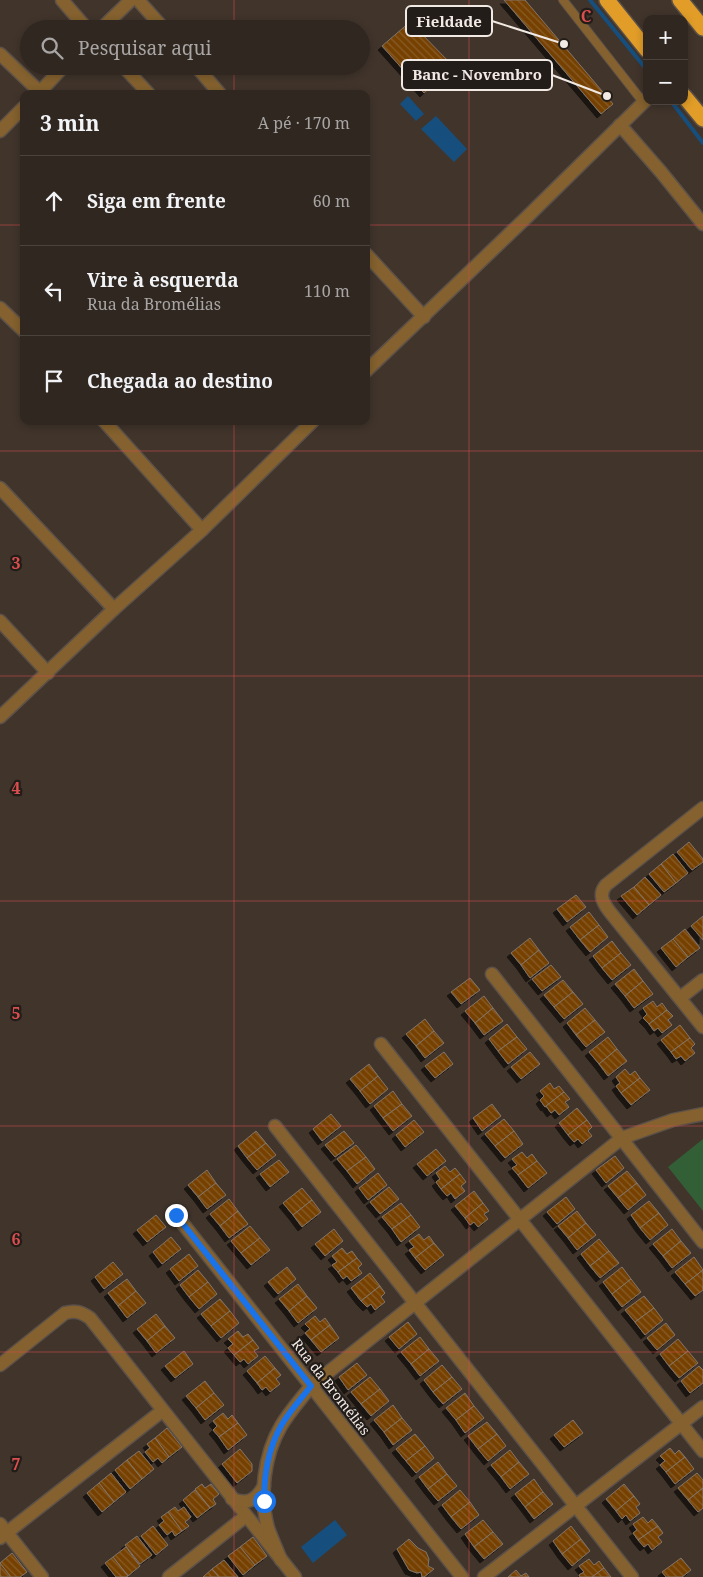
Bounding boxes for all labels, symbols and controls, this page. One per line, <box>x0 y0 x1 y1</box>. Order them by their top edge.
text: C <box>581 5 592 27</box>
callout: Fieldade <box>406 6 492 36</box>
text: Fieldade <box>416 11 482 31</box>
map controls <box>643 15 688 105</box>
button: + <box>643 15 688 60</box>
search box <box>20 20 370 75</box>
icon: search <box>38 34 66 62</box>
text: Pesquisar aqui <box>78 35 212 61</box>
callout: Banc - Novembro <box>402 60 552 90</box>
button: − <box>643 60 688 105</box>
text: Banc - Novembro <box>412 64 542 84</box>
text: 3 min <box>40 109 99 137</box>
text: A pé · 170 m <box>258 112 350 134</box>
icon: ahead <box>40 187 68 215</box>
text: Siga em frente <box>87 188 226 214</box>
text: 60 m <box>313 190 350 212</box>
text: Vire à esquerda <box>87 267 239 293</box>
icon: left <box>40 277 68 305</box>
text: 110 m <box>304 280 350 302</box>
text: Rua da Bromélias <box>87 293 221 315</box>
icon: arrive <box>40 367 68 395</box>
text: Chegada ao destino <box>87 368 273 394</box>
text: 3 <box>11 552 21 574</box>
text: 4 <box>11 777 21 799</box>
text: 5 <box>11 1002 21 1024</box>
route end <box>165 1204 188 1227</box>
text: 6 <box>11 1228 21 1250</box>
street label: Rua da Bromélias <box>288 1335 375 1439</box>
text: 7 <box>11 1453 21 1475</box>
route start <box>253 1490 276 1513</box>

